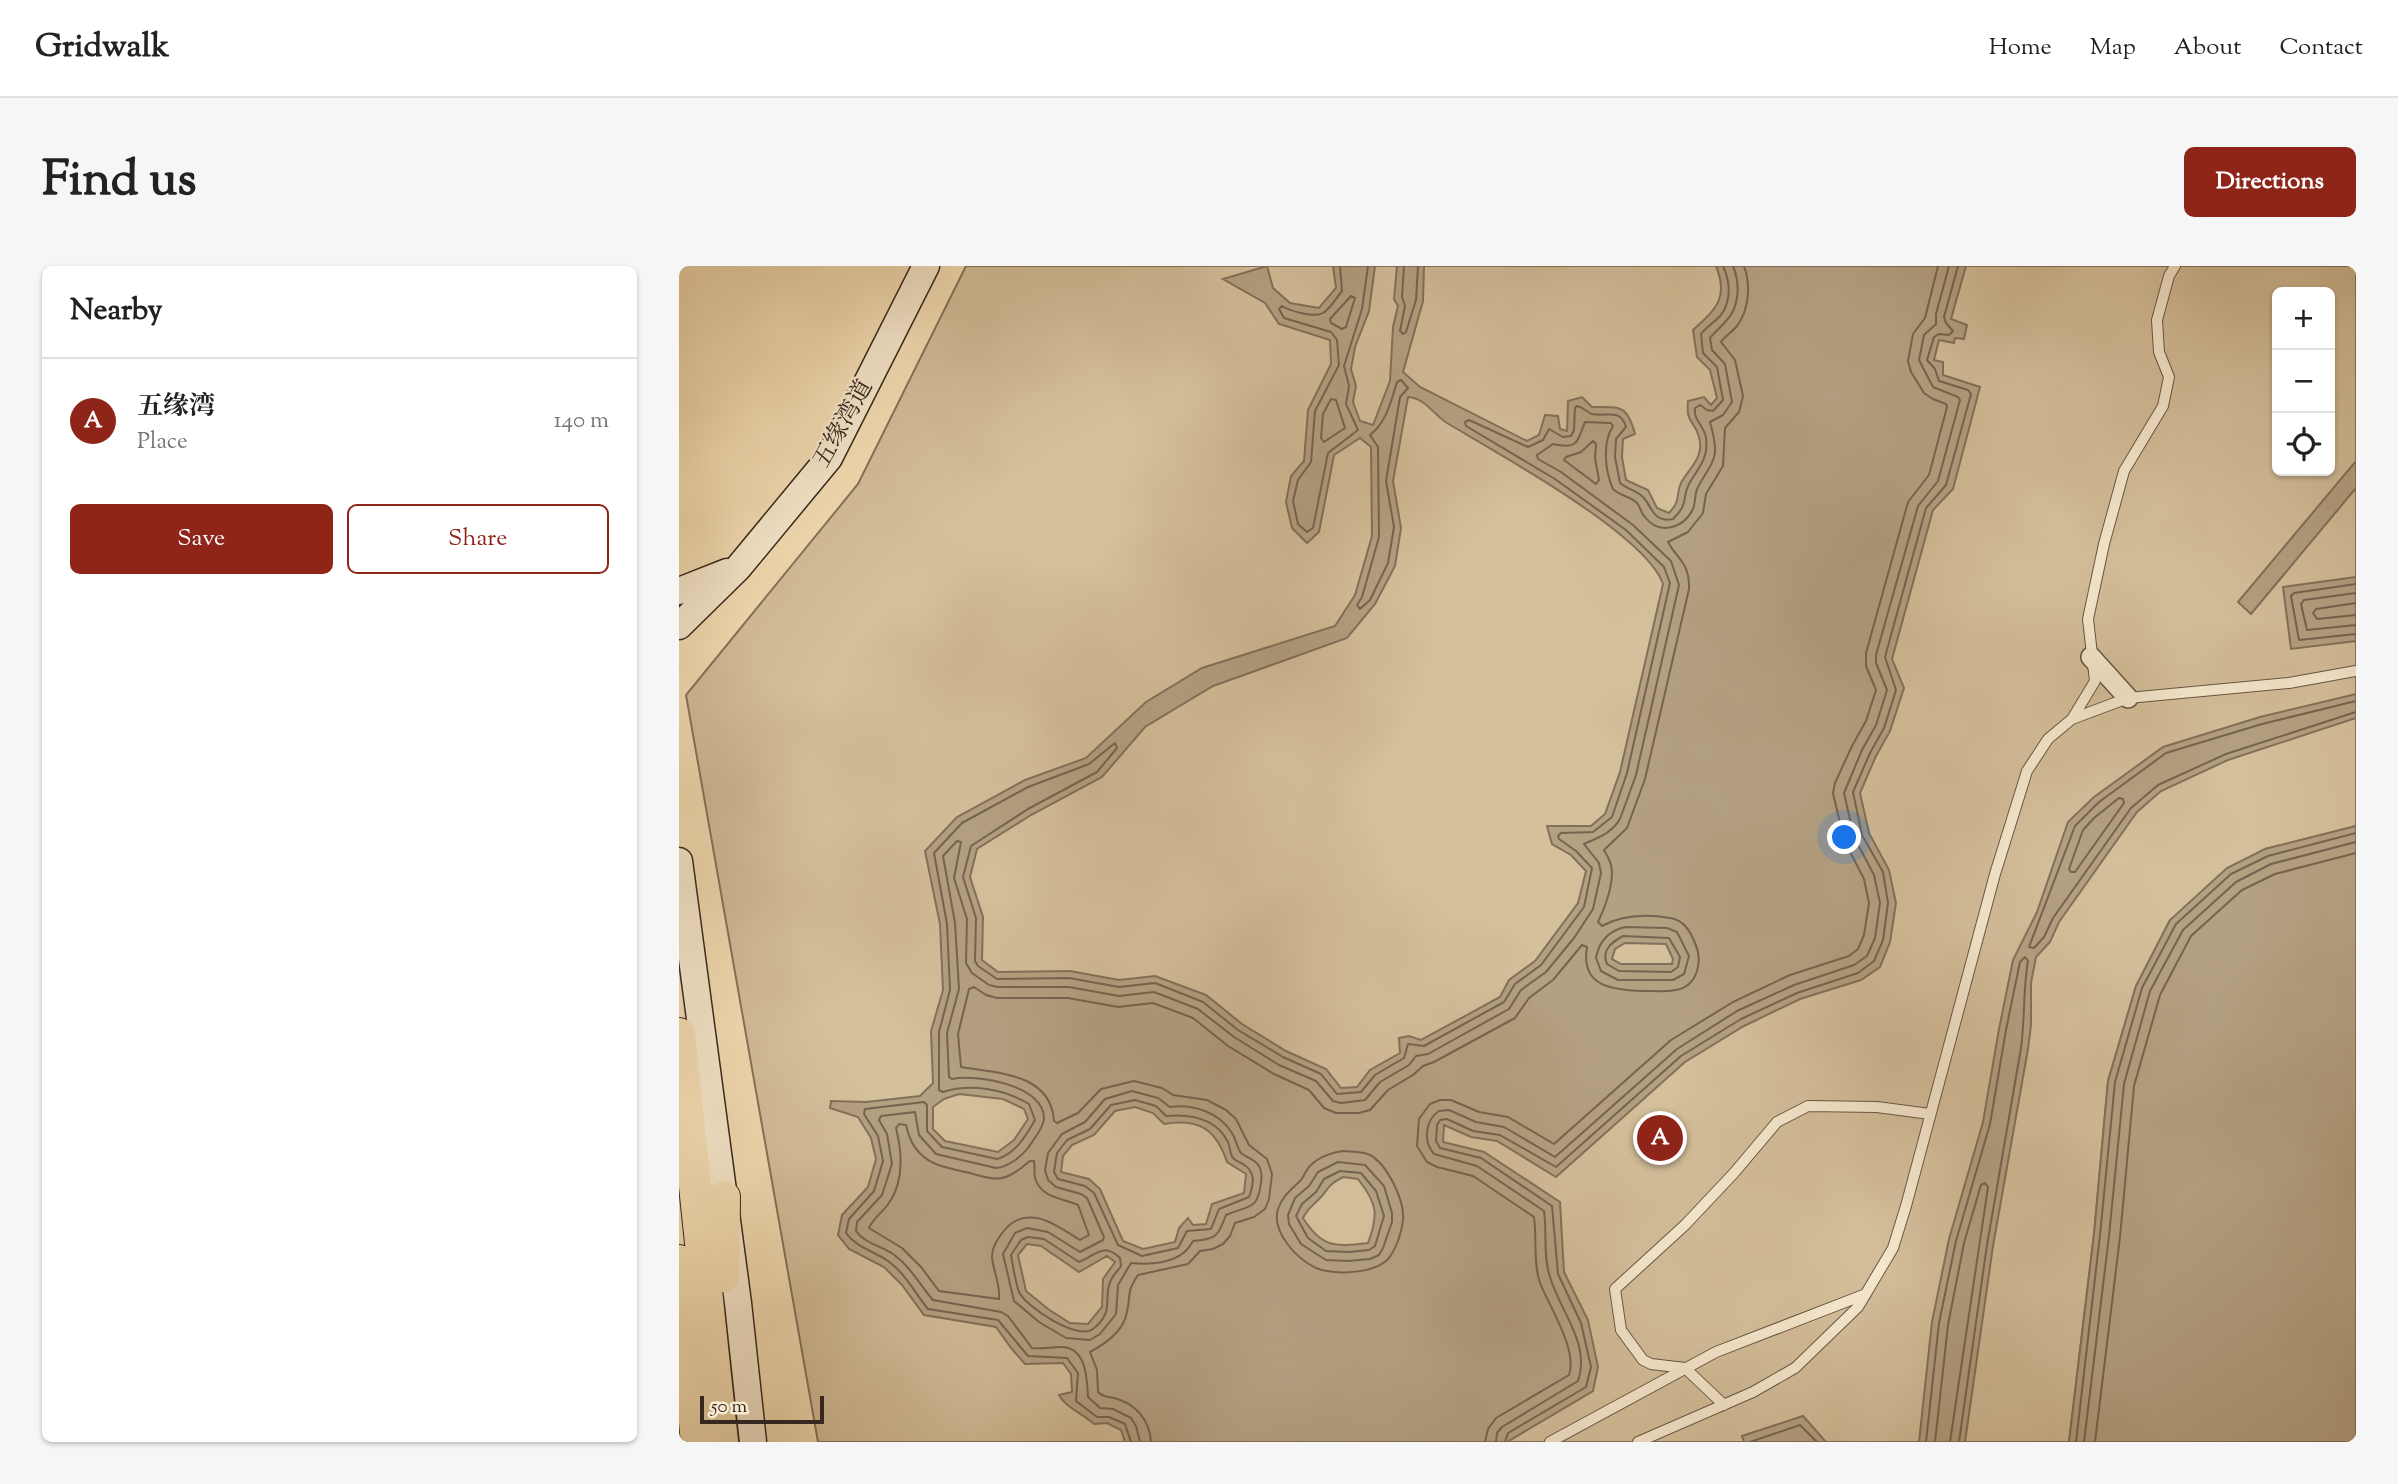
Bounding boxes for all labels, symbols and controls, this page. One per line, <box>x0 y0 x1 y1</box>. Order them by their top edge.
text: Gridwalk <box>35 24 169 72</box>
text: Home <box>1989 31 2052 65</box>
text: Map <box>2090 31 2136 65</box>
text: About <box>2174 31 2241 65</box>
text: Contact <box>2279 31 2363 65</box>
text: Find us <box>42 147 196 217</box>
button: Directions <box>2184 147 2356 217</box>
map controls <box>2272 287 2335 476</box>
button: + <box>2272 287 2335 350</box>
text: Nearby <box>70 290 162 333</box>
button: − <box>2272 350 2335 413</box>
street label: 五缘湾道 <box>806 374 882 474</box>
text: 五缘湾 <box>137 389 215 426</box>
text: A <box>84 405 102 438</box>
text: 140 m <box>554 405 609 438</box>
button: locate <box>2272 413 2335 476</box>
text: Place <box>137 426 188 459</box>
button: Save <box>70 504 333 574</box>
button: Share <box>347 504 609 574</box>
your location <box>1827 820 1861 854</box>
pin: A <box>1637 1112 1683 1164</box>
scale bar <box>700 1393 824 1425</box>
text: 50 m <box>711 1394 747 1421</box>

